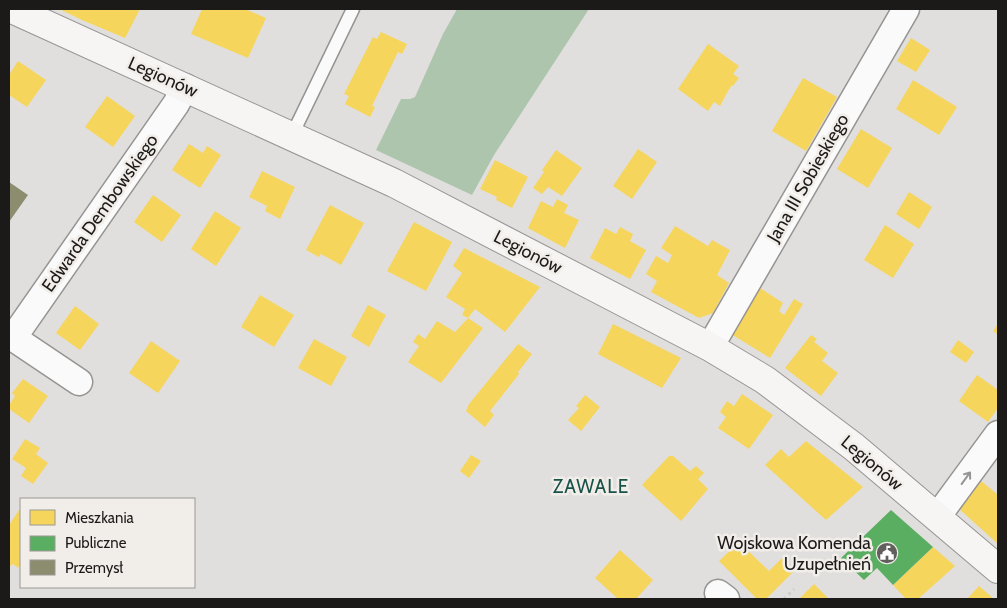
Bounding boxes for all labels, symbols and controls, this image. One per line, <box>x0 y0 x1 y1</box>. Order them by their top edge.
street label: Legionów <box>125 52 201 102</box>
street label: Jana III Sobieskiego <box>762 110 854 247</box>
street label: Edwarda Dembowskiego <box>37 130 163 296</box>
street label: Legionów <box>490 225 566 279</box>
street label: Legionów <box>837 431 907 495</box>
one-way arrow <box>961 471 971 485</box>
district label: ZAWALE <box>553 475 629 498</box>
legend <box>20 498 195 588</box>
text: Mieszkania <box>65 509 135 527</box>
place label: Wojskowa Komenda Uzupełnień <box>717 532 871 575</box>
text: Publiczne <box>65 534 127 552</box>
public building icon: Wojskowa Komenda Uzupełnień <box>875 541 899 565</box>
text: Przemysł <box>65 559 123 577</box>

